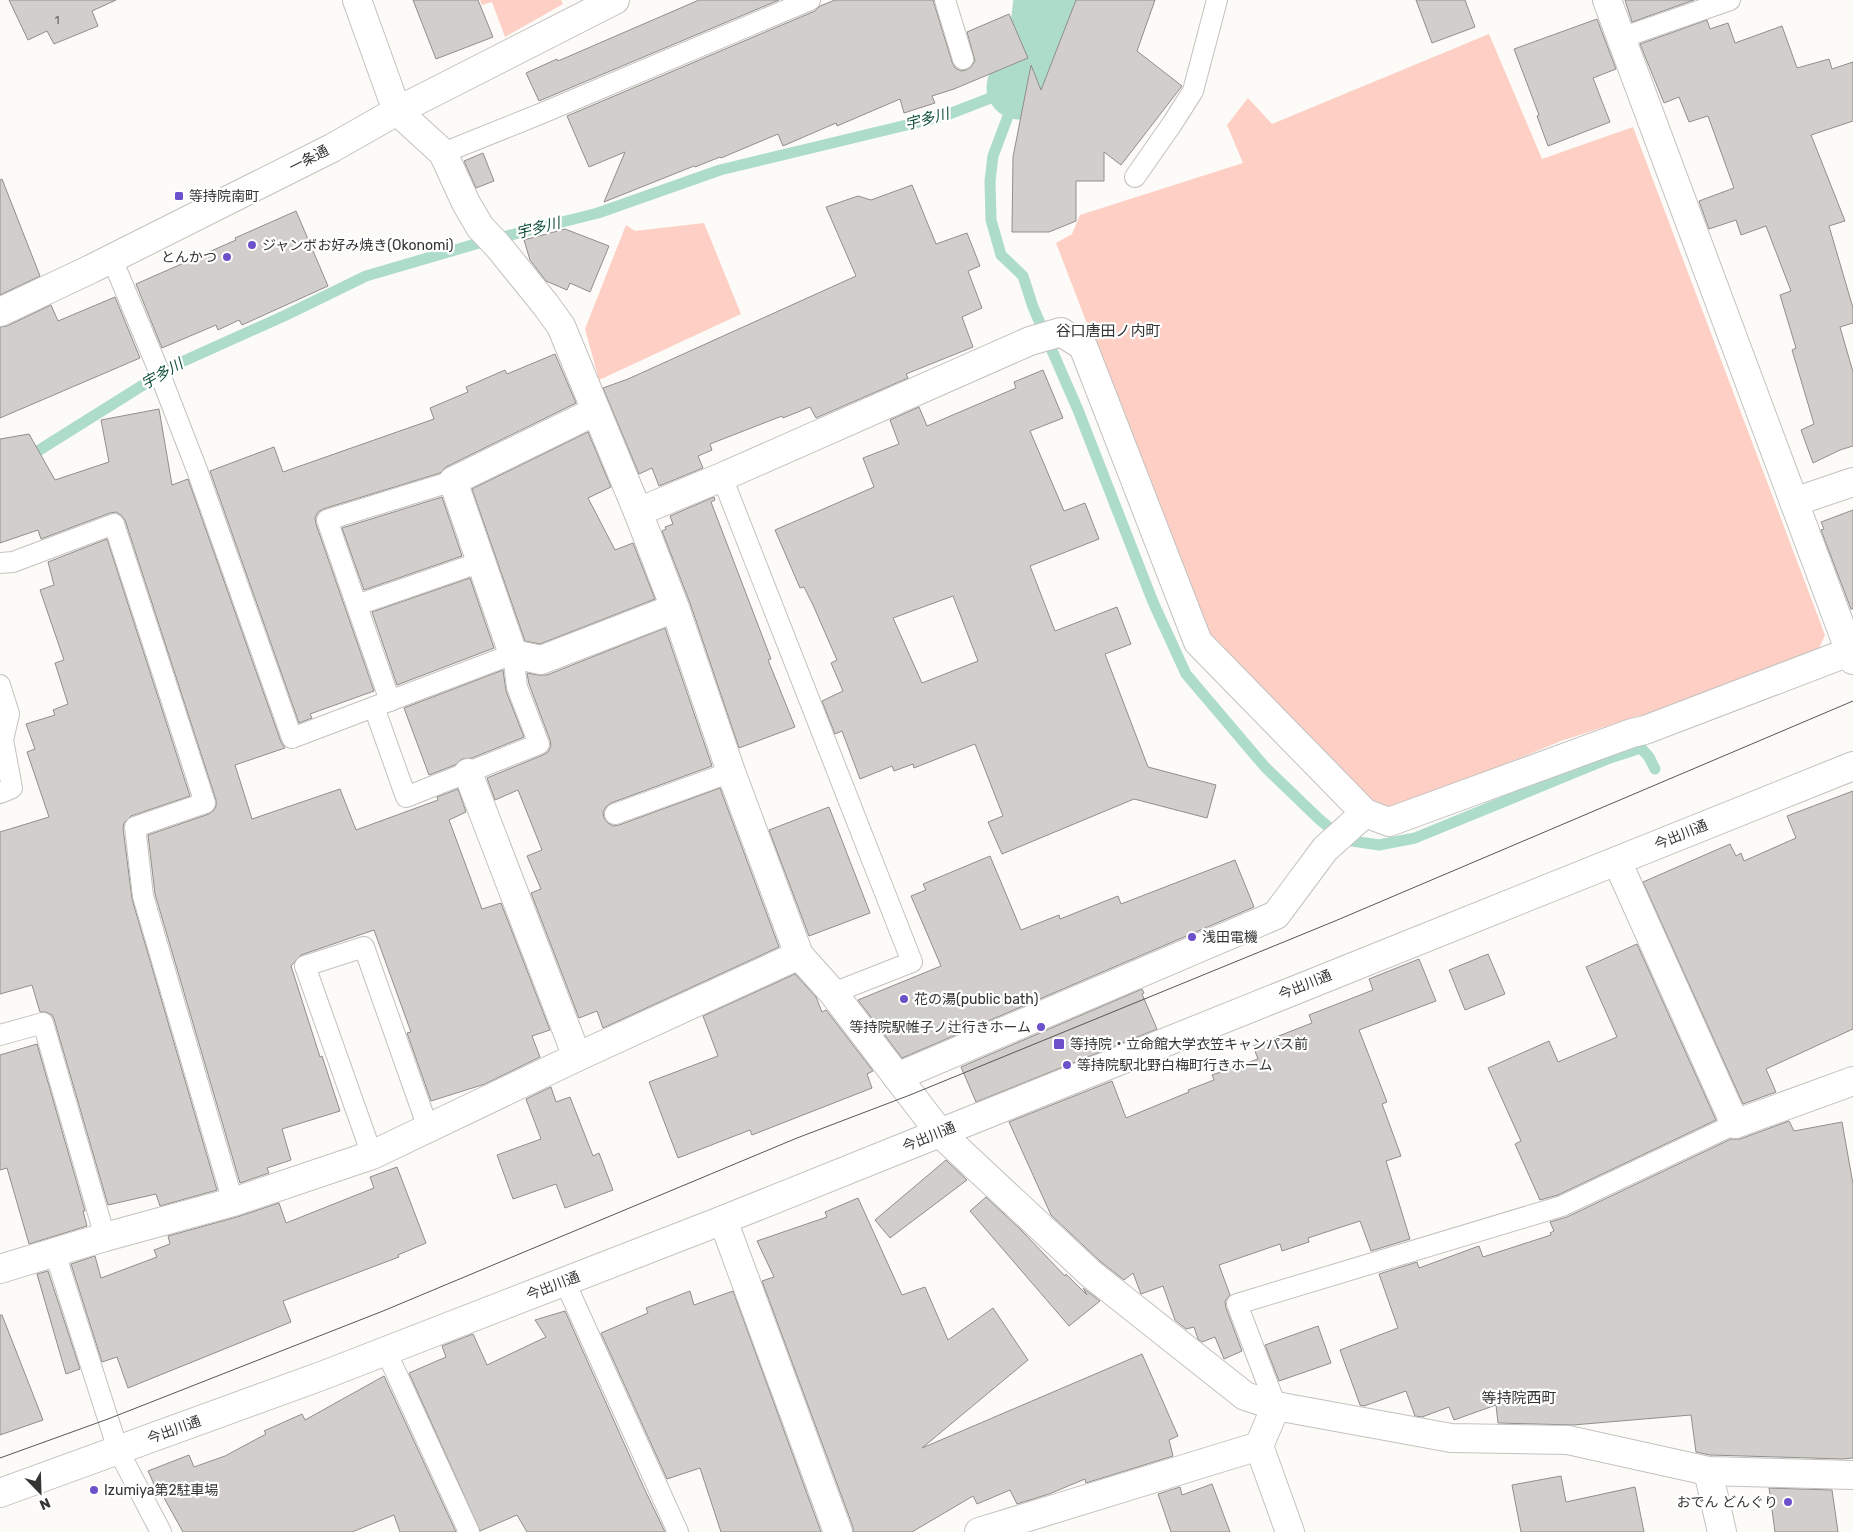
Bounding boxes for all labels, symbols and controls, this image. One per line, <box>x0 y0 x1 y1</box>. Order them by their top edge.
house number: 1 <box>55 14 59 27</box>
water label: 宇多川 <box>903 104 953 134</box>
street label: 一条通 <box>286 142 332 176</box>
place label: 等持院南町 <box>189 188 259 205</box>
marker: 等持院南町 <box>173 190 185 202</box>
water label: 宇多川 <box>514 213 564 242</box>
place label: ジャンボお好み焼き(Okonomi) <box>262 237 454 254</box>
marker: ジャンボお好み焼き(Okonomi) <box>246 239 258 251</box>
place label: とんかつ <box>161 249 217 266</box>
marker: とんかつ <box>221 251 233 263</box>
district label: 谷口唐田ノ内町 <box>1055 322 1161 340</box>
water label: 宇多川 <box>138 354 188 393</box>
street label: 今出川通 <box>1652 817 1710 853</box>
place label: 浅田電機 <box>1202 929 1258 946</box>
marker: 浅田電機 <box>1186 931 1198 943</box>
street label: 今出川通 <box>1276 967 1334 1003</box>
place label: 花の湯(public bath) <box>914 991 1039 1008</box>
marker: 花の湯(public bath) <box>898 993 910 1005</box>
place label: 等持院駅帷子ノ辻行きホーム <box>849 1019 1031 1036</box>
marker: 等持院駅帷子ノ辻行きホーム <box>1035 1021 1047 1033</box>
place label: 等持院・立命館大学衣笠キャンパス前 <box>1070 1036 1308 1053</box>
marker: 等持院・立命館大学衣笠キャンパス前 <box>1052 1037 1066 1051</box>
place label: 等持院駅北野白梅町行きホーム <box>1077 1057 1273 1074</box>
marker: 等持院駅北野白梅町行きホーム <box>1061 1059 1073 1071</box>
street label: 今出川通 <box>900 1119 958 1155</box>
street label: 今出川通 <box>524 1268 582 1304</box>
district label: 等持院西町 <box>1481 1389 1557 1407</box>
street label: 今出川通 <box>145 1412 203 1448</box>
north arrow <box>15 1467 65 1517</box>
place label: Izumiya第2駐車場 <box>104 1482 219 1499</box>
marker: Izumiya第2駐車場 <box>88 1484 100 1496</box>
text: N <box>37 1494 53 1513</box>
place label: おでん どんぐり <box>1677 1494 1778 1511</box>
marker: おでん どんぐり <box>1782 1496 1794 1508</box>

